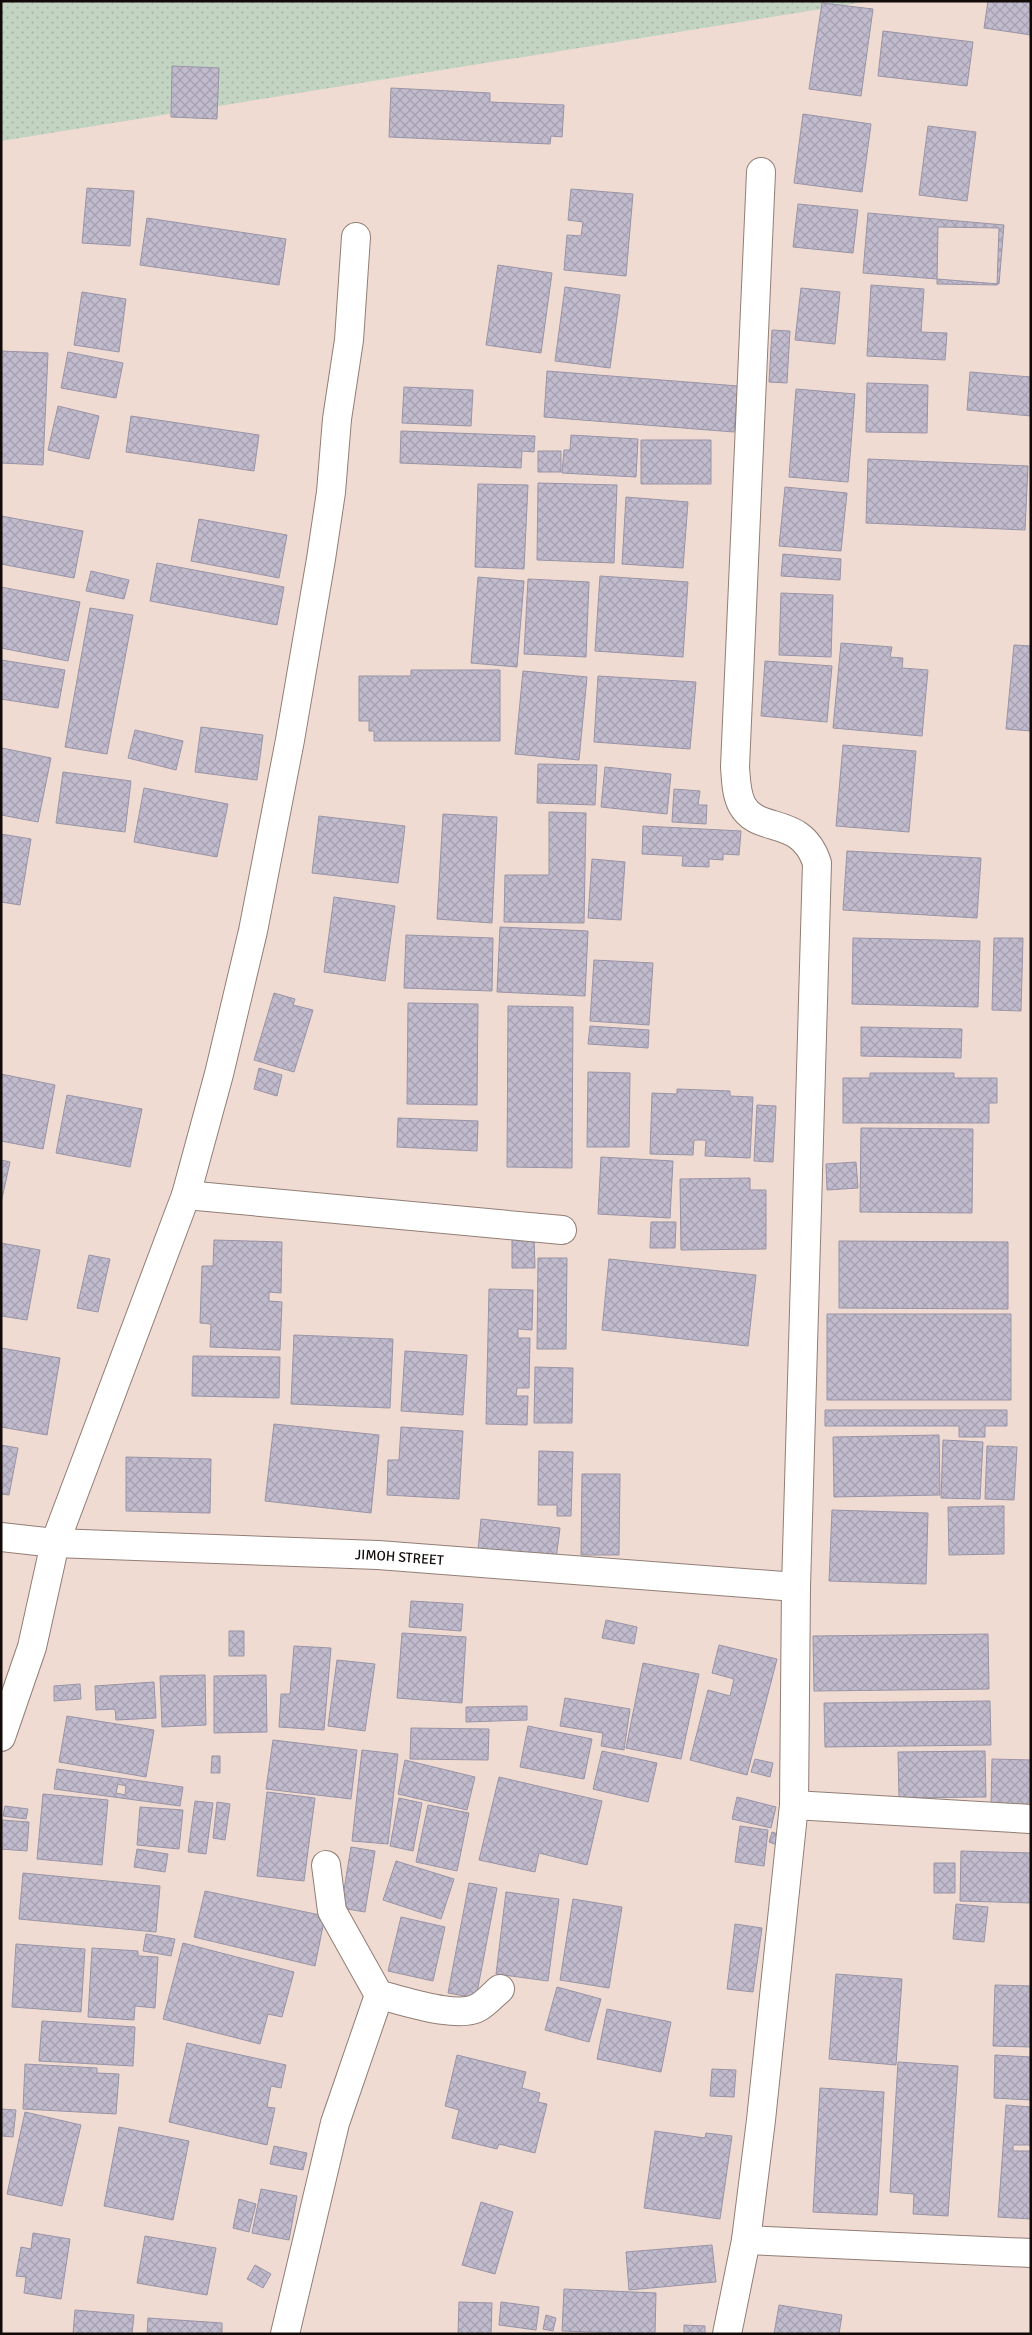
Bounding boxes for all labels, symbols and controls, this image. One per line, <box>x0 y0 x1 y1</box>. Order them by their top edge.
street label: JIMOH STREET <box>355 1546 444 1569</box>

